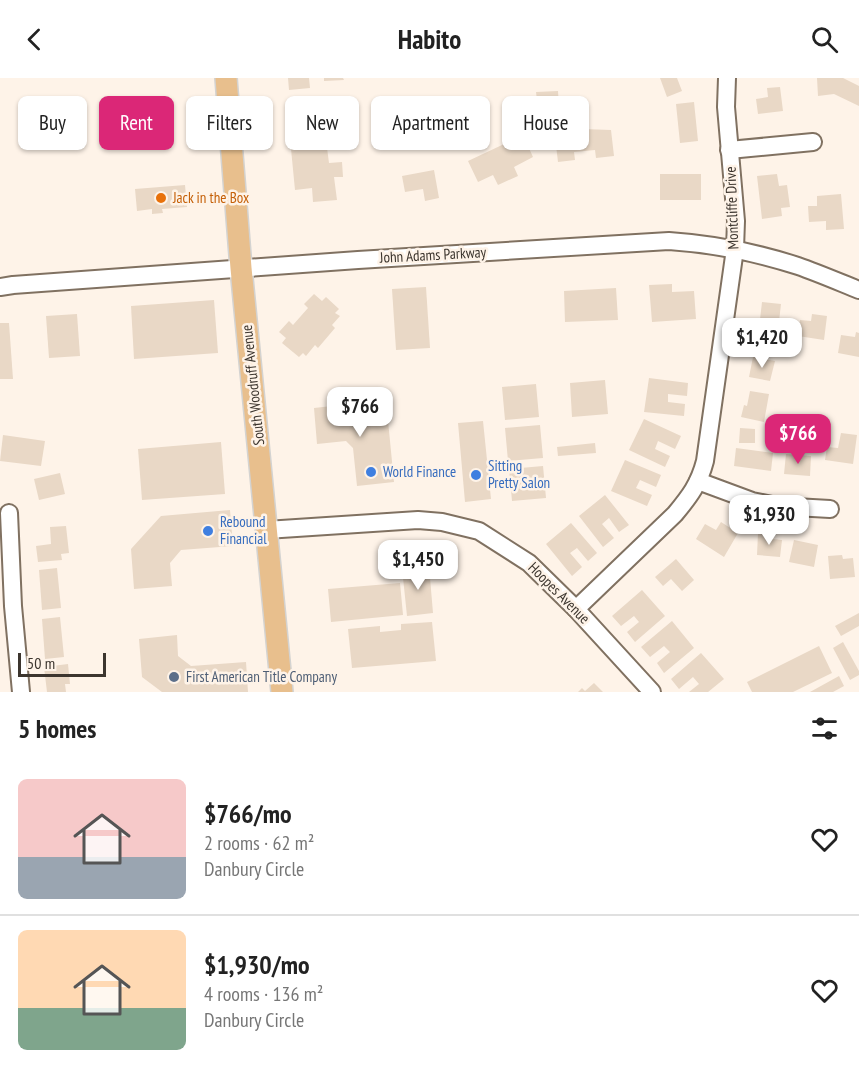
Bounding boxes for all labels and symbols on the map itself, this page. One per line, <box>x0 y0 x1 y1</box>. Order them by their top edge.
street label: Montcliffe Drive <box>721 166 742 250</box>
place label: Jack in the Box <box>172 188 249 207</box>
marker: Jack in the Box <box>154 191 168 205</box>
street label: John Adams Parkway <box>378 242 487 267</box>
pin: $1,420 <box>713 318 811 369</box>
street label: South Woodruff Avenue <box>237 324 268 446</box>
pin: $766 <box>324 387 396 438</box>
pin: $766 <box>762 414 834 465</box>
place label: Sitting Pretty Salon <box>488 456 550 492</box>
place label: World Finance <box>383 462 456 481</box>
marker: World Finance <box>364 465 378 479</box>
marker: Sitting Pretty Salon <box>469 468 483 482</box>
pin: $1,930 <box>720 495 818 546</box>
place label: Rebound Financial <box>220 512 267 548</box>
marker: Rebound Financial <box>201 524 215 538</box>
pin: $1,450 <box>369 540 467 591</box>
street label: Hoopes Avenue <box>525 558 594 627</box>
scale bar <box>18 650 106 678</box>
place label: First American Title Company <box>186 667 337 686</box>
marker: First American Title Company <box>167 670 181 684</box>

